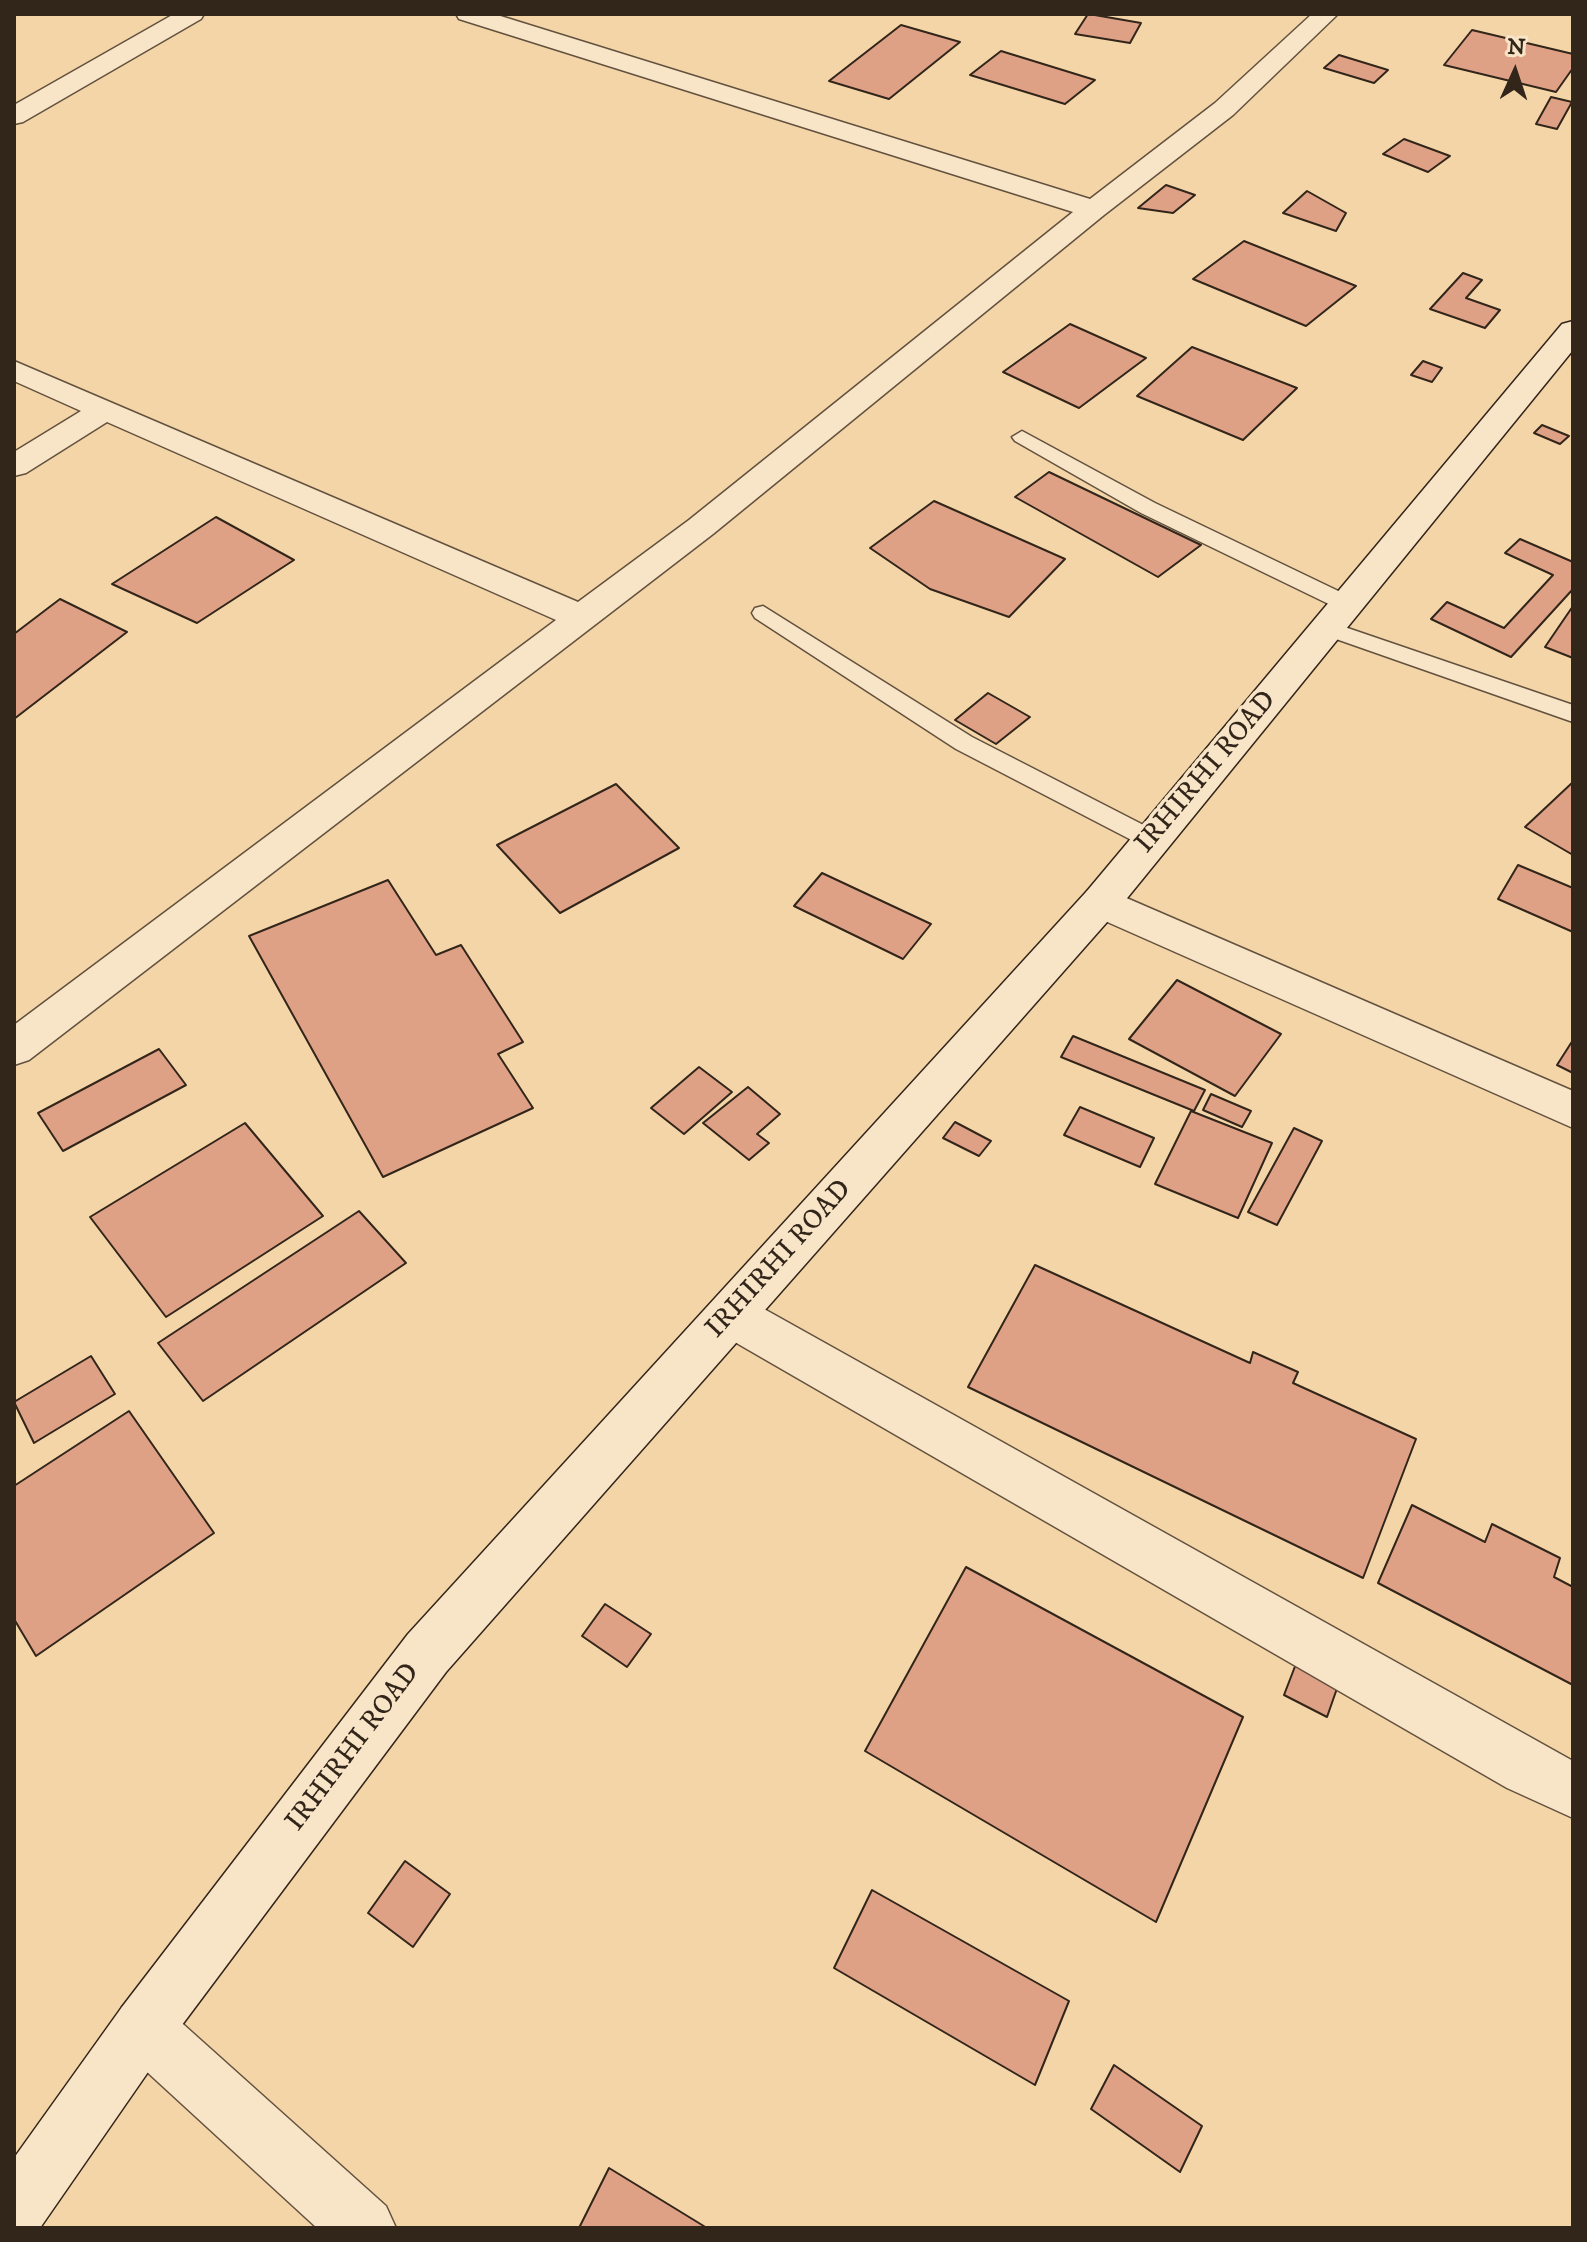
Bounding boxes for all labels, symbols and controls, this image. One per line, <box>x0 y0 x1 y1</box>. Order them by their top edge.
north arrow <box>1475 32 1555 112</box>
text: N <box>1507 34 1526 61</box>
street label: IRHIRHI ROAD <box>1129 685 1285 861</box>
street label: IRHIRHI ROAD <box>700 1174 860 1346</box>
street label: IRHIRHI ROAD <box>280 1657 428 1839</box>

